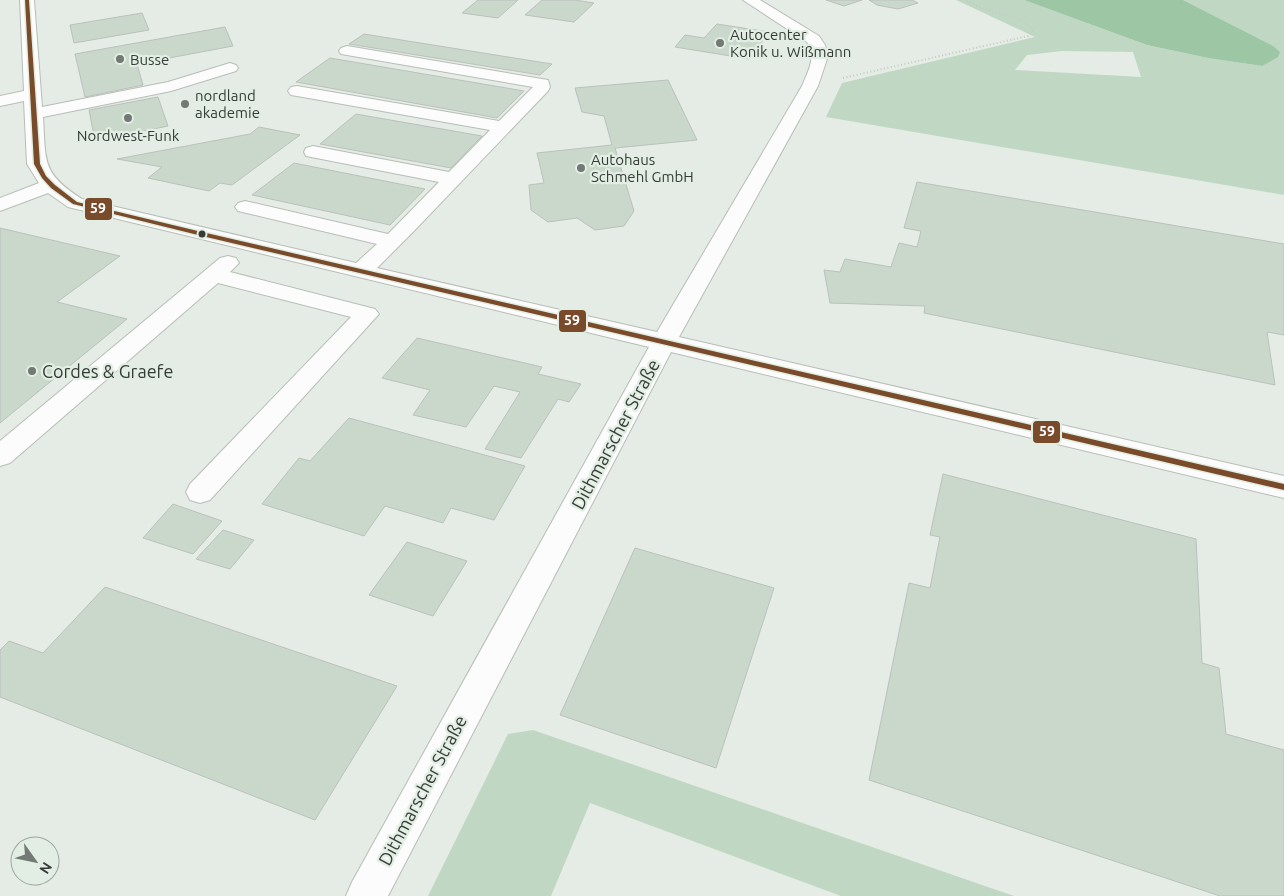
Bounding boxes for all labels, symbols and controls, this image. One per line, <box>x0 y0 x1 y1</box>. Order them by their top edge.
place label: Autocenter Konik u. Wißmann <box>730 26 851 60</box>
marker: Autocenter Konik u. Wißmann <box>714 37 726 49</box>
place label: Busse <box>130 51 169 68</box>
marker: Busse <box>114 53 126 65</box>
place label: nordland akademie <box>195 87 260 121</box>
marker: nordland akademie <box>179 98 191 110</box>
marker: Nordwest-Funk <box>122 112 134 124</box>
place label: Nordwest-Funk <box>77 127 180 144</box>
place label: Autohaus Schmehl GmbH <box>591 151 694 185</box>
marker: Autohaus Schmehl GmbH <box>575 162 587 174</box>
line badge: 59 <box>84 197 113 221</box>
text: 59 <box>90 200 106 216</box>
unlabelled marker <box>197 229 207 239</box>
line badge: 59 <box>558 309 587 333</box>
text: 59 <box>564 312 580 328</box>
street label: Dithmarscher Straße <box>567 356 663 512</box>
place label: Cordes & Graefe <box>42 361 173 381</box>
marker: Cordes & Graefe <box>26 365 38 377</box>
line badge: 59 <box>1032 420 1061 444</box>
text: 59 <box>1039 423 1055 439</box>
street label: Dithmarscher Straße <box>374 712 470 868</box>
north arrow <box>10 836 60 886</box>
text: N <box>36 859 55 877</box>

